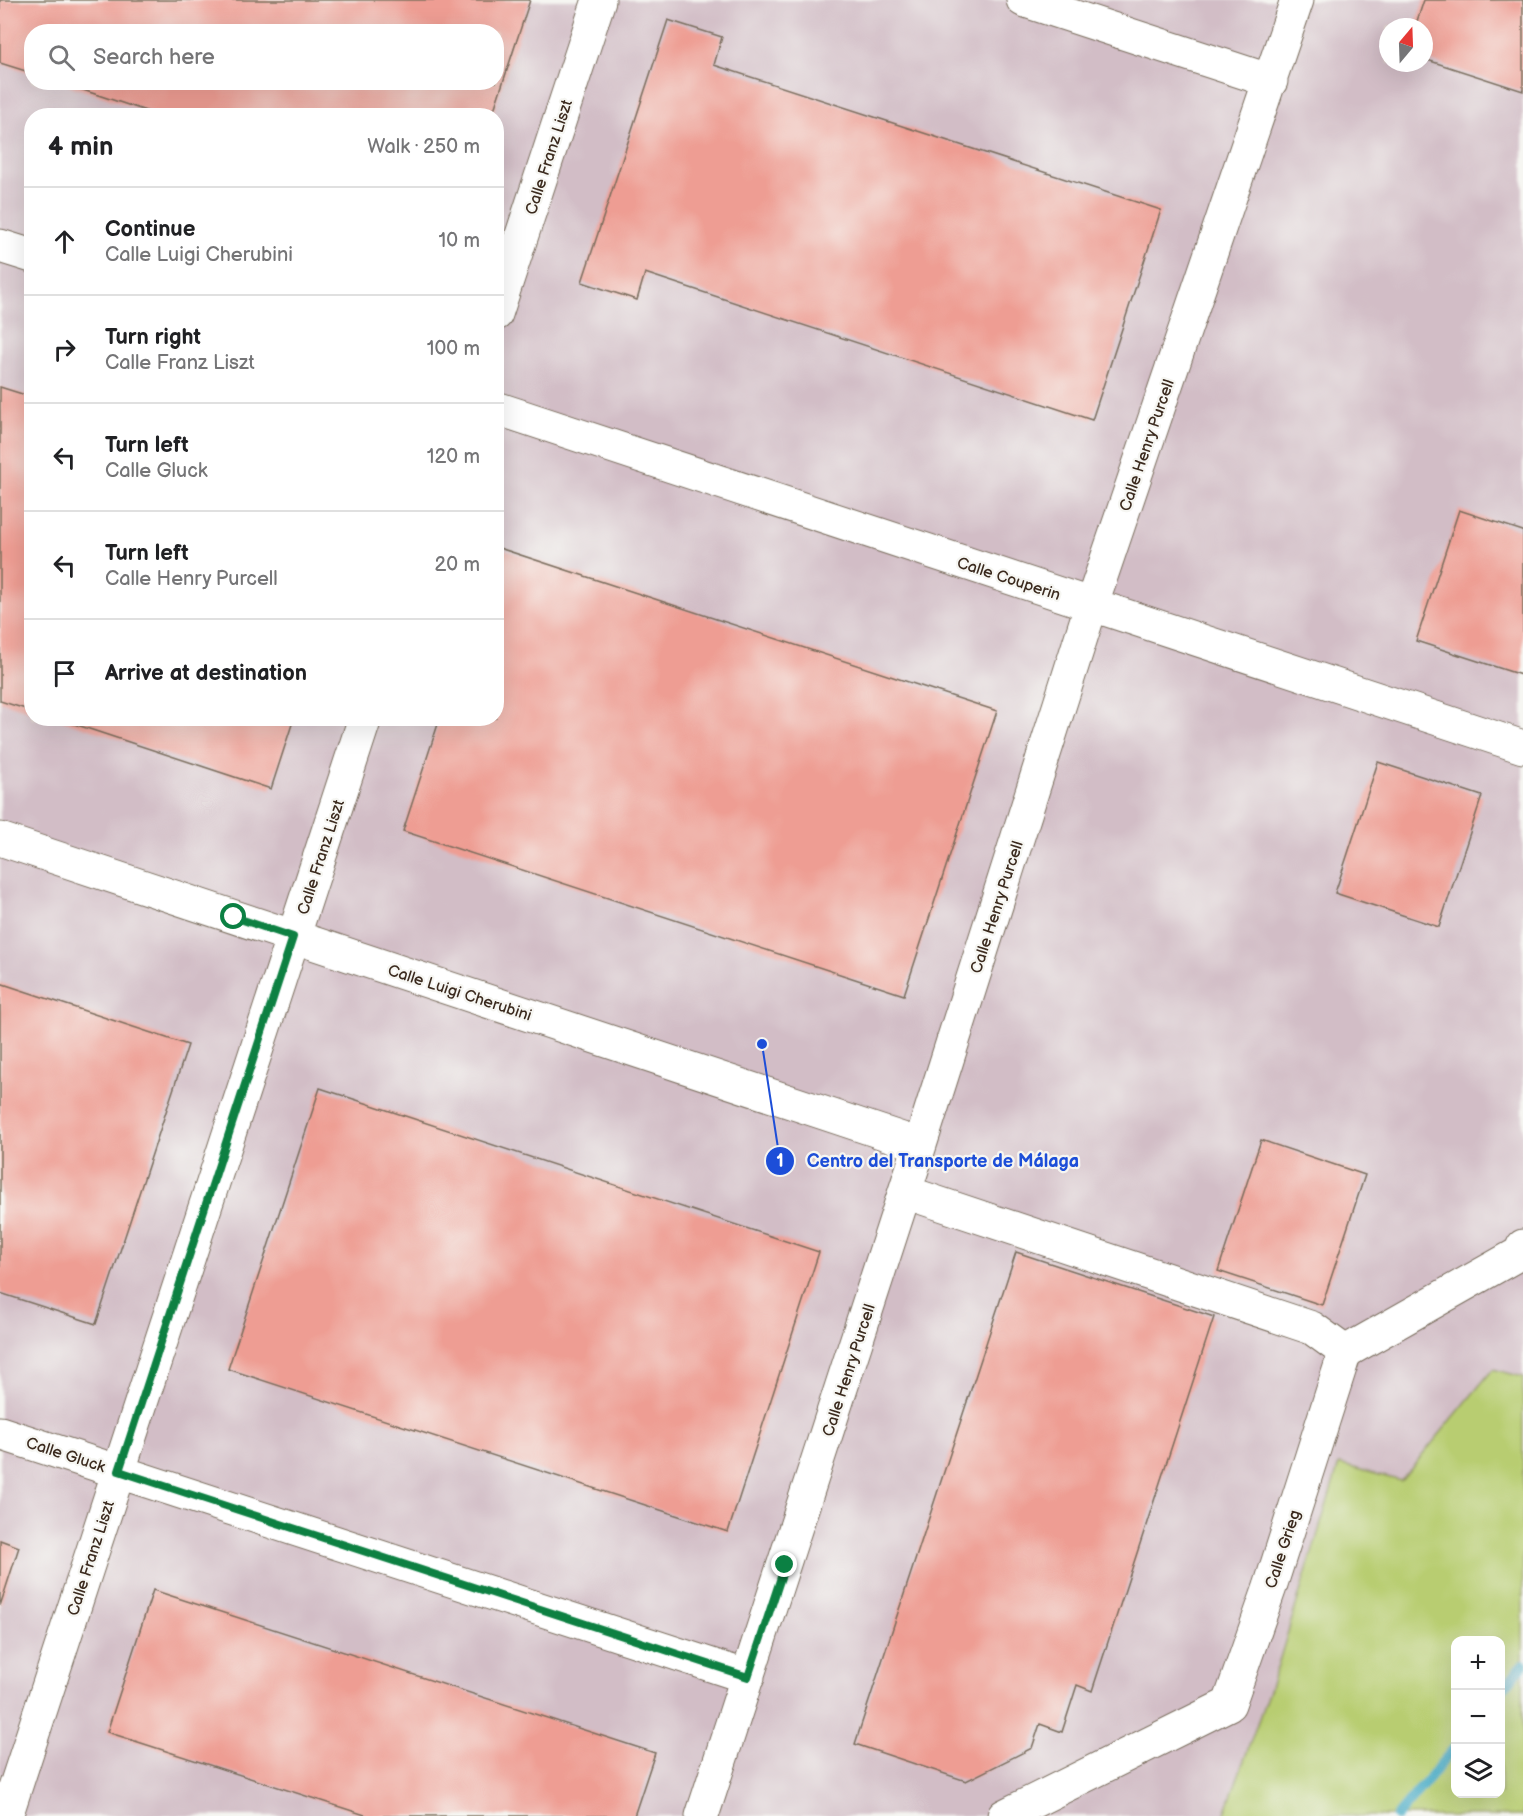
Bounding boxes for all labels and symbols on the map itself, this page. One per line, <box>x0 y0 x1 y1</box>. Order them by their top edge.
north arrow <box>1379 18 1433 72</box>
street label: Calle Franz Liszt <box>522 98 577 217</box>
street label: Calle Henry Purcell <box>1116 377 1179 514</box>
street label: Calle Couperin <box>954 554 1063 605</box>
street label: Calle Franz Liszt <box>294 798 349 917</box>
street label: Calle Henry Purcell <box>967 839 1028 976</box>
route start <box>220 903 246 929</box>
street label: Calle Luigi Cherubini <box>385 961 534 1026</box>
callout: Centro del Transporte de Málaga <box>765 1143 1091 1179</box>
text: 1 <box>776 1151 784 1172</box>
text: Centro del Transporte de Málaga <box>807 1151 1079 1172</box>
street label: Calle Henry Purcell <box>819 1302 880 1439</box>
street label: Calle Gluck <box>24 1434 108 1477</box>
street label: Calle Franz Liszt <box>64 1499 119 1618</box>
street label: Calle Grieg <box>1262 1508 1305 1591</box>
route end <box>771 1551 797 1577</box>

